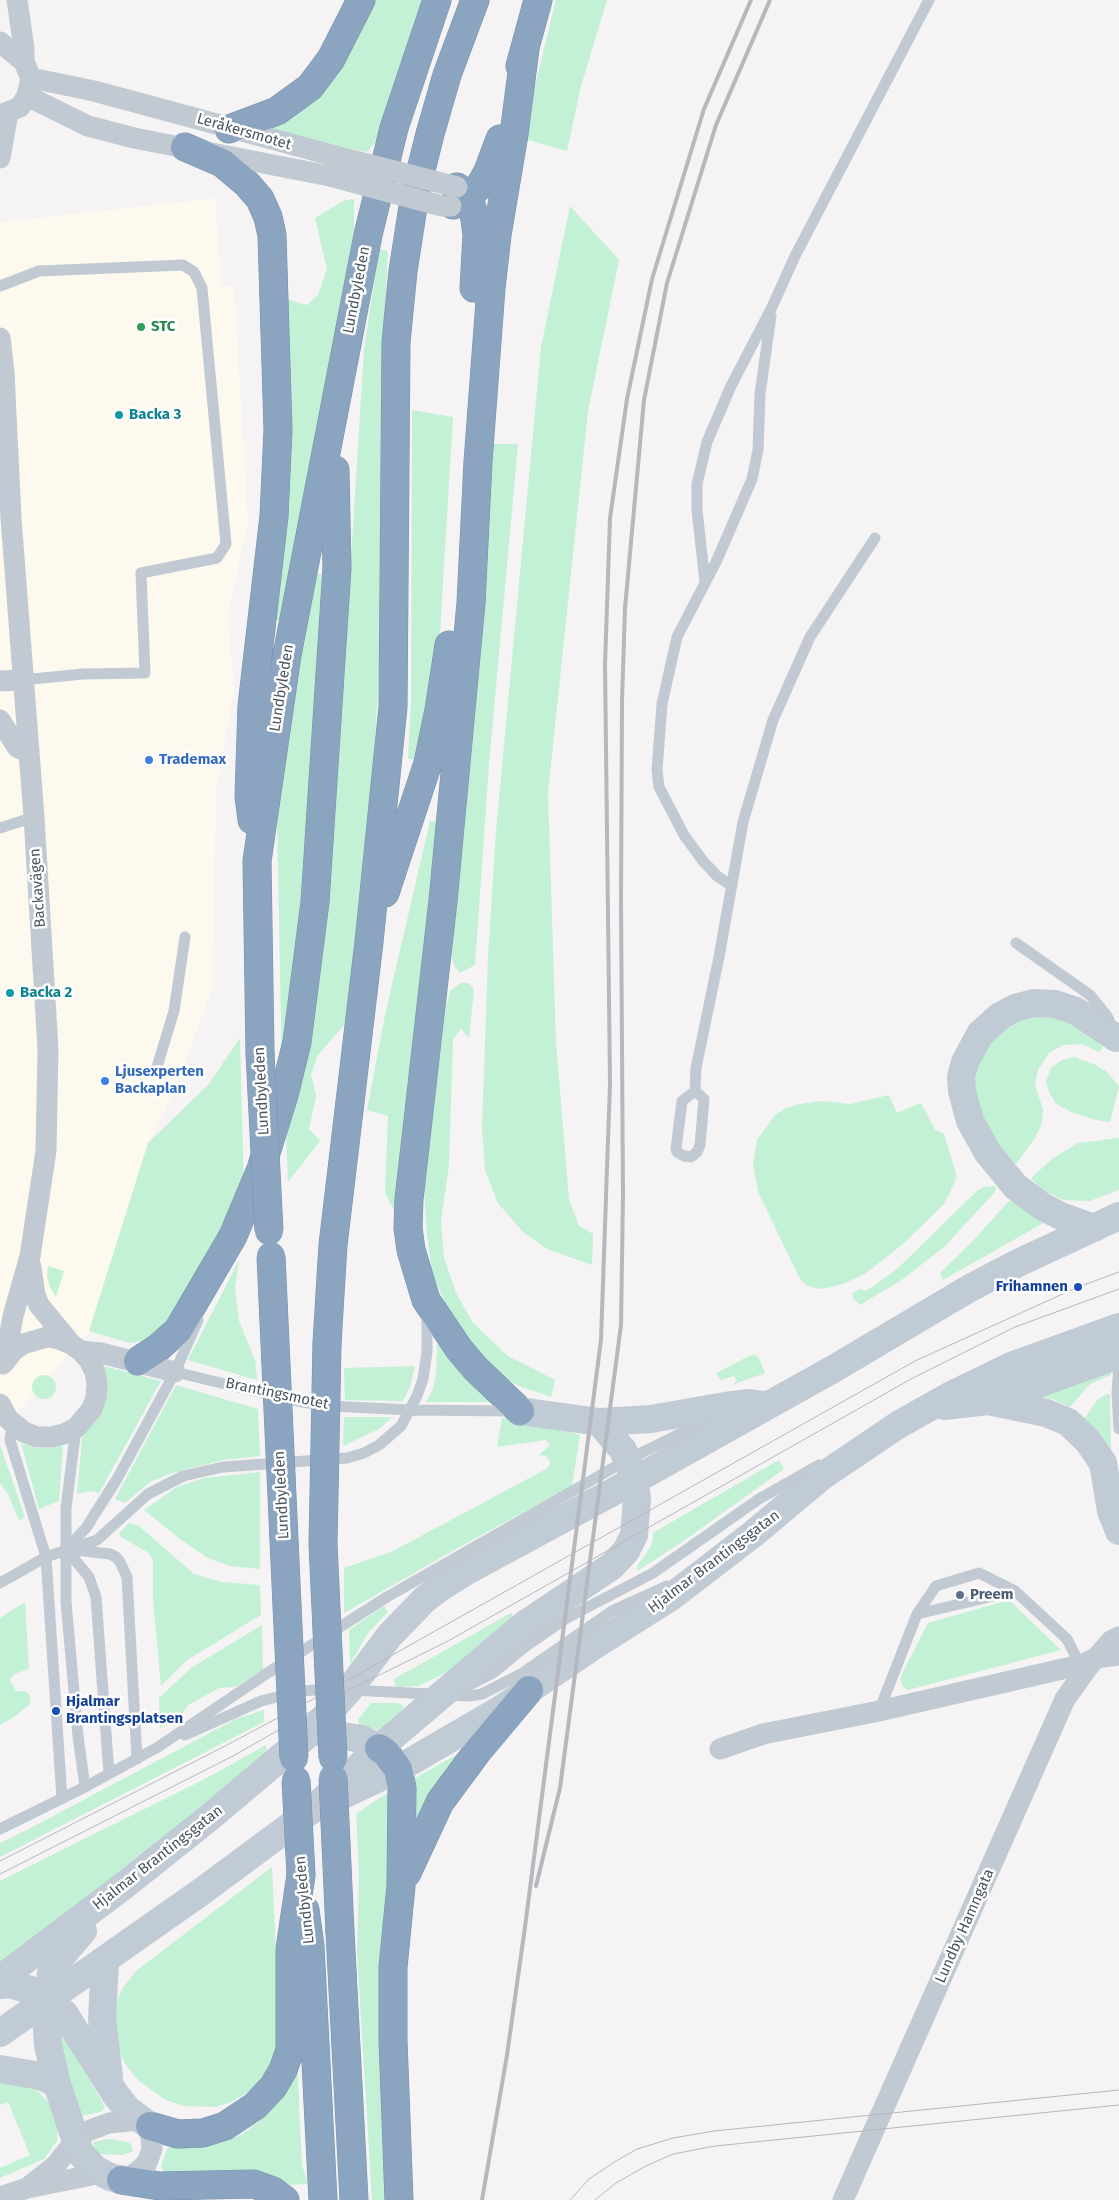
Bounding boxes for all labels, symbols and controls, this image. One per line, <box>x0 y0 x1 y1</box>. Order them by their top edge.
street label: Leråkersmotet <box>195 110 293 154</box>
street label: Lundbyleden <box>340 245 374 335</box>
place label: STC <box>151 318 175 336</box>
marker: STC <box>135 321 147 333</box>
place label: Backa 3 <box>129 406 181 424</box>
marker: Backa 3 <box>113 409 125 421</box>
street label: Lundbyleden <box>266 643 298 733</box>
place label: Trademax <box>159 751 226 769</box>
marker: Trademax <box>143 754 155 766</box>
street label: Backavägen <box>26 848 50 928</box>
place label: Backa 2 <box>20 984 72 1002</box>
marker: Backa 2 <box>4 987 16 999</box>
street label: Lundbyleden <box>251 1046 273 1136</box>
place label: Ljusexperten Backaplan <box>115 1063 204 1098</box>
marker: Ljusexperten Backaplan <box>99 1075 111 1087</box>
place label: Frihamnen <box>996 1278 1068 1296</box>
marker: Frihamnen <box>1072 1281 1084 1293</box>
street label: Brantingsmotet <box>224 1374 330 1414</box>
street label: Lundbyleden <box>271 1450 293 1540</box>
street label: Hjalmar Brantingsgatan <box>645 1507 783 1617</box>
place label: Preem <box>970 1586 1013 1604</box>
marker: Preem <box>954 1589 966 1601</box>
place label: Hjalmar Brantingsplatsen <box>66 1693 183 1728</box>
marker: Hjalmar Brantingsplatsen <box>50 1705 62 1717</box>
street label: Hjalmar Brantingsgatan <box>89 1802 227 1914</box>
street label: Lundbyleden <box>291 1855 319 1945</box>
street label: Lundby Hamngata <box>932 1866 998 1986</box>

